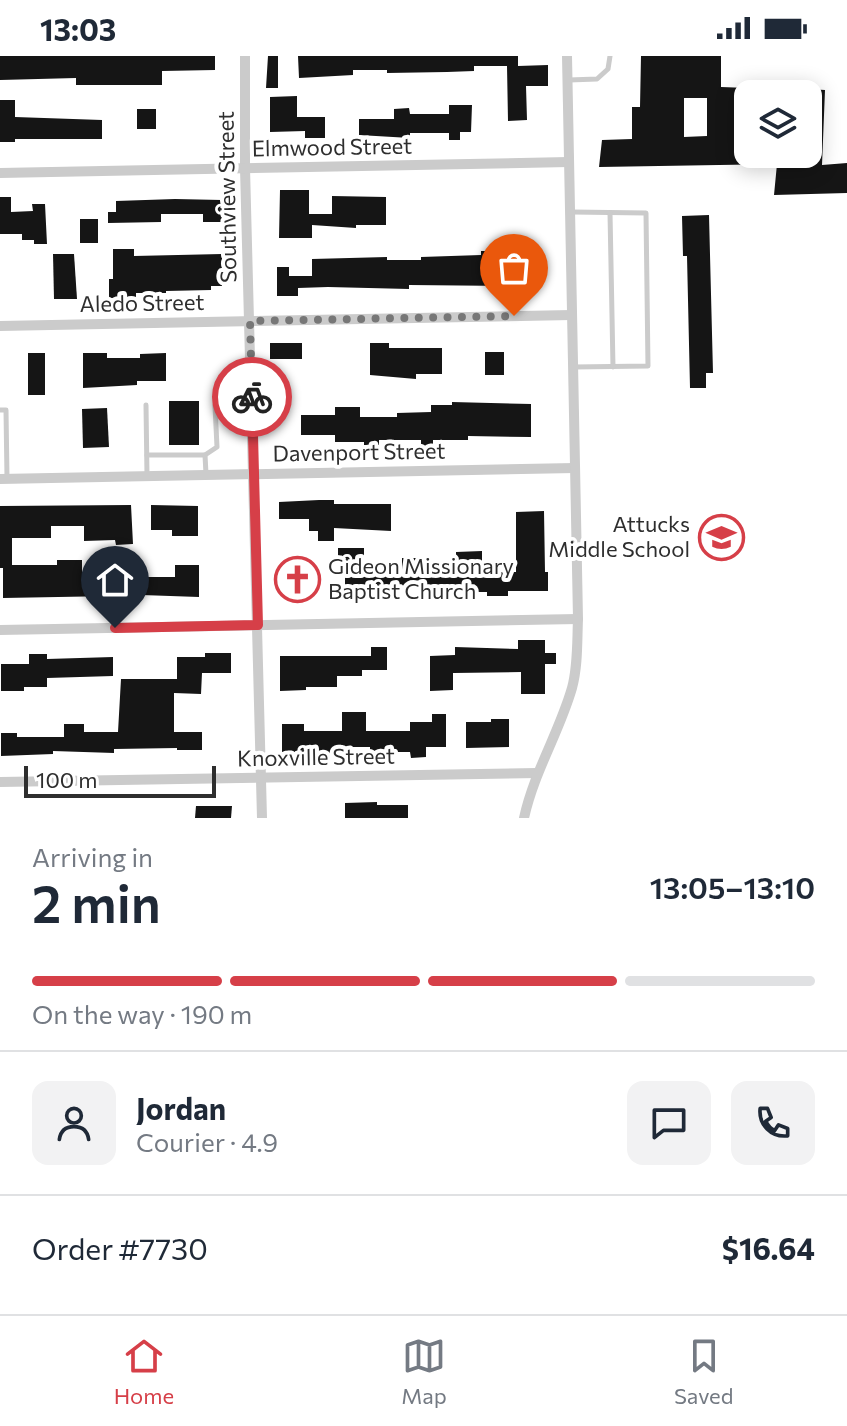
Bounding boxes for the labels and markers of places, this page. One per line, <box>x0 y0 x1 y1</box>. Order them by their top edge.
pin <box>480 234 548 316</box>
place label: Attucks Middle School <box>548 510 690 562</box>
school or university icon: Attucks Middle School <box>697 513 745 561</box>
pin <box>81 546 149 628</box>
place label: Gideon Missionary Baptist Church <box>328 552 514 604</box>
church icon: Gideon Missionary Baptist Church <box>273 555 321 603</box>

